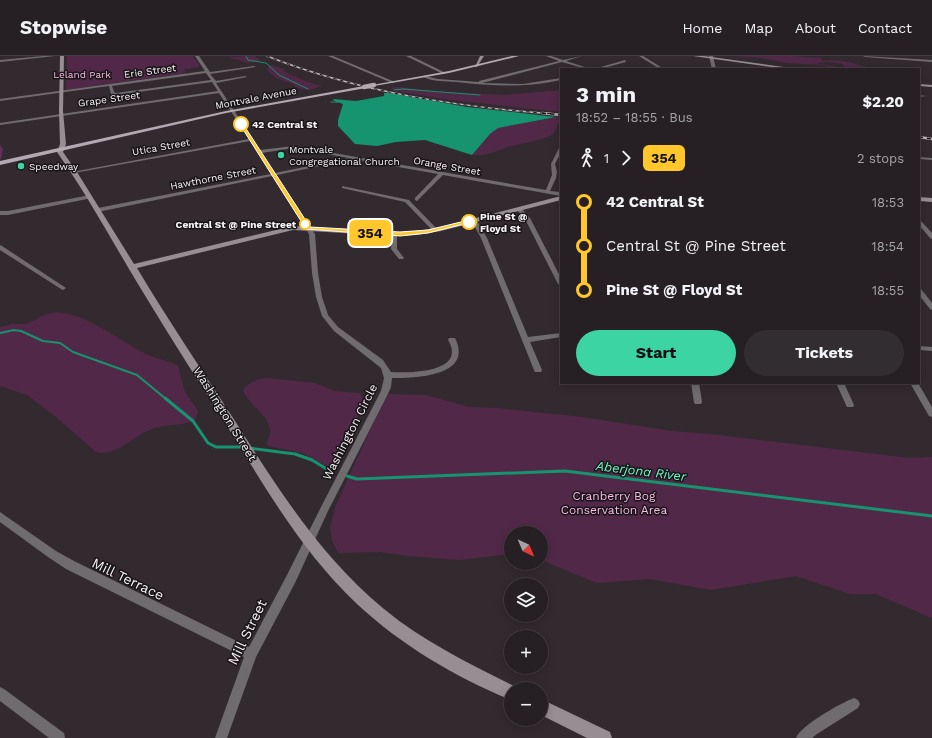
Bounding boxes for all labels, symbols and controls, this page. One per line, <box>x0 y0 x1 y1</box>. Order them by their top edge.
text: Stopwise <box>20 16 107 39</box>
text: Home <box>682 20 722 36</box>
text: Map <box>744 20 773 36</box>
text: About <box>795 20 836 36</box>
text: Contact <box>858 20 912 36</box>
street label: Erie Street <box>123 62 178 80</box>
park label: Leland Park <box>53 69 111 80</box>
text: 3 min <box>576 82 636 107</box>
street label: Montvale Avenue <box>214 85 298 111</box>
street label: Grape Street <box>77 89 141 109</box>
text: $2.20 <box>862 93 904 111</box>
text: 18:52 – 18:55 · Bus <box>576 110 693 125</box>
marker: 42 Central St <box>233 116 249 132</box>
place label: 42 Central St <box>252 119 318 130</box>
street label: Utica Street <box>131 136 192 157</box>
place label: Montvale Congregational Church <box>289 144 400 167</box>
icon: walk <box>576 147 598 169</box>
icon: forward <box>615 147 637 169</box>
marker: Montvale Congregational Church <box>276 150 286 160</box>
text: 354 <box>651 150 677 166</box>
text: 1 <box>604 151 609 166</box>
text: 2 stops <box>857 151 904 166</box>
street label: Orange Street <box>413 155 482 177</box>
marker: Speedway <box>16 161 26 171</box>
place label: Speedway <box>29 161 79 172</box>
street label: Hawthorne Street <box>169 164 258 192</box>
text: 42 Central St <box>606 193 704 211</box>
text: 18:53 <box>872 195 904 210</box>
place label: Pine St @ Floyd St <box>480 211 527 234</box>
marker: Pine St @ Floyd St <box>461 214 477 230</box>
marker: Central St @ Pine Street <box>299 218 311 230</box>
place label: Central St @ Pine Street <box>176 219 297 230</box>
line badge: 354 <box>347 220 393 246</box>
text: 354 <box>357 225 383 241</box>
text: Central St @ Pine Street <box>606 237 786 255</box>
text: 18:54 <box>872 239 904 254</box>
text: Pine St @ Floyd St <box>606 281 742 299</box>
text: 18:55 <box>872 283 904 298</box>
button: Start <box>576 330 736 376</box>
button: Tickets <box>744 330 904 376</box>
street label: Washington Street <box>190 364 260 464</box>
street label: Washington Circle <box>320 382 380 482</box>
water label: Aberjona River <box>594 458 688 484</box>
park label: Cranberry Bog Conservation Area <box>561 489 667 517</box>
north arrow <box>504 526 548 570</box>
map controls <box>504 526 548 726</box>
street label: Mill Terrace <box>89 555 167 603</box>
button: layers <box>504 578 548 622</box>
street label: Mill Street <box>224 597 270 667</box>
button: + <box>504 630 548 674</box>
button: − <box>504 682 548 726</box>

